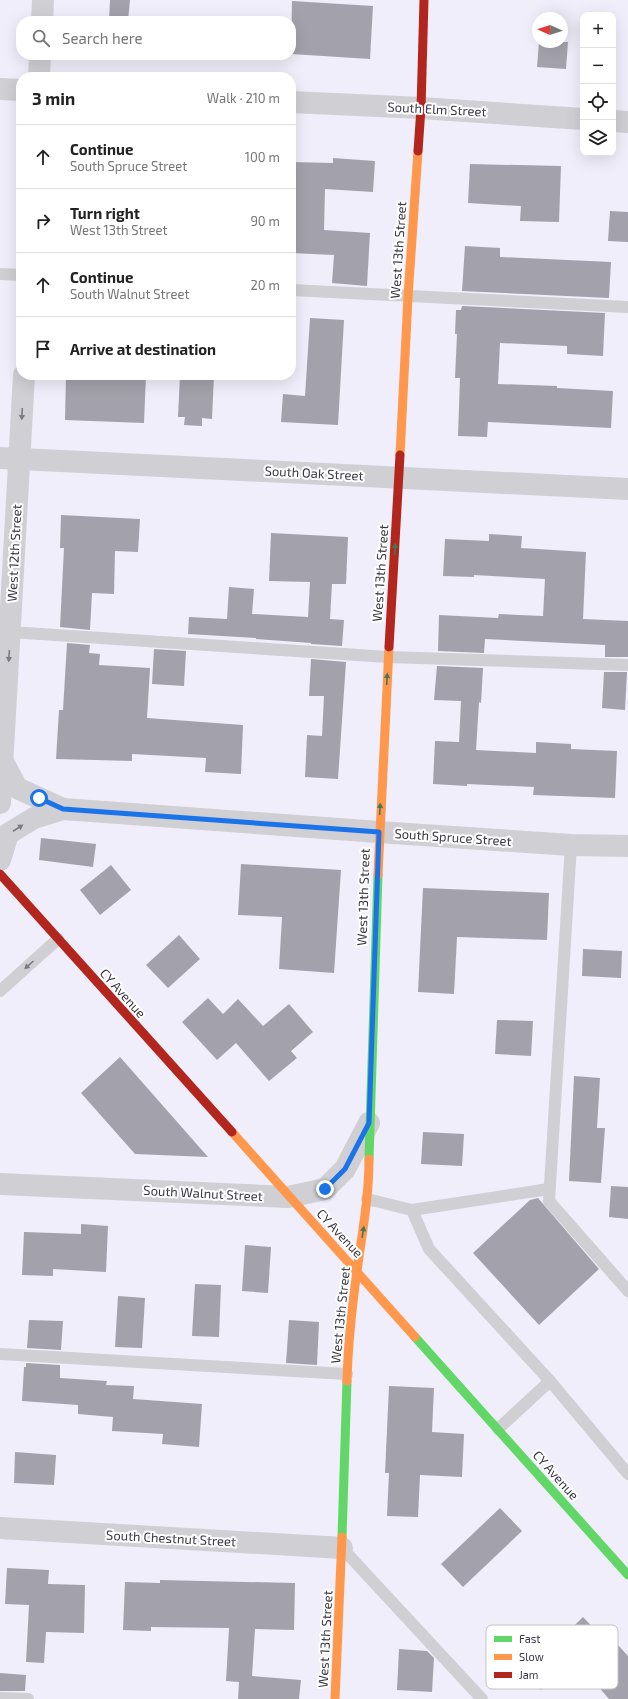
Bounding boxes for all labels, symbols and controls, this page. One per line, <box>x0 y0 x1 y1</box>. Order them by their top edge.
north arrow <box>532 12 568 48</box>
map controls <box>580 12 616 156</box>
button: + <box>580 12 616 48</box>
search box <box>16 16 296 60</box>
icon: search <box>30 27 52 49</box>
text: Search here <box>62 29 143 47</box>
button: − <box>580 48 616 84</box>
button: locate <box>580 84 616 120</box>
text: 3 min <box>32 88 75 108</box>
text: Walk · 210 m <box>207 90 280 106</box>
street label: South Elm Street <box>387 98 487 120</box>
button: layers <box>580 120 616 156</box>
text: Continue <box>70 140 133 158</box>
icon: ahead <box>32 146 54 168</box>
text: 100 m <box>245 149 280 165</box>
text: South Spruce Street <box>70 158 187 174</box>
street label: West 13th Street <box>387 201 409 299</box>
text: Turn right <box>70 204 140 222</box>
icon: right <box>32 210 54 232</box>
text: 90 m <box>250 213 280 229</box>
text: West 13th Street <box>70 222 167 238</box>
text: Continue <box>70 268 133 286</box>
icon: ahead <box>32 274 54 296</box>
text: 20 m <box>251 277 280 293</box>
text: South Walnut Street <box>70 286 189 302</box>
icon: arrive <box>32 338 54 360</box>
text: Arrive at destination <box>70 340 216 358</box>
one-way arrow <box>18 408 25 420</box>
street label: South Oak Street <box>264 462 364 484</box>
street label: West 12th Street <box>3 504 25 602</box>
street label: West 13th Street <box>369 524 391 622</box>
one-way arrow <box>392 542 398 555</box>
one-way arrow <box>5 650 12 662</box>
one-way arrow <box>384 672 390 685</box>
route start <box>30 789 48 807</box>
one-way arrow <box>377 802 383 815</box>
one-way arrow <box>13 824 23 832</box>
street label: South Spruce Street <box>394 825 512 849</box>
street label: West 13th Street <box>353 848 373 946</box>
one-way arrow <box>24 960 34 970</box>
street label: CY Avenue <box>97 965 149 1021</box>
route end <box>316 1180 334 1198</box>
street label: South Walnut Street <box>143 1182 263 1204</box>
street label: CY Avenue <box>313 1205 367 1261</box>
one-way arrow <box>360 1226 366 1238</box>
street label: West 13th Street <box>327 1266 353 1364</box>
street label: CY Avenue <box>530 1447 582 1503</box>
street label: South Chestnut Street <box>106 1527 236 1549</box>
street label: West 13th Street <box>314 1590 336 1688</box>
legend <box>486 1625 618 1689</box>
text: Fast <box>519 1632 541 1645</box>
text: Slow <box>519 1650 544 1663</box>
text: Jam <box>519 1668 538 1681</box>

